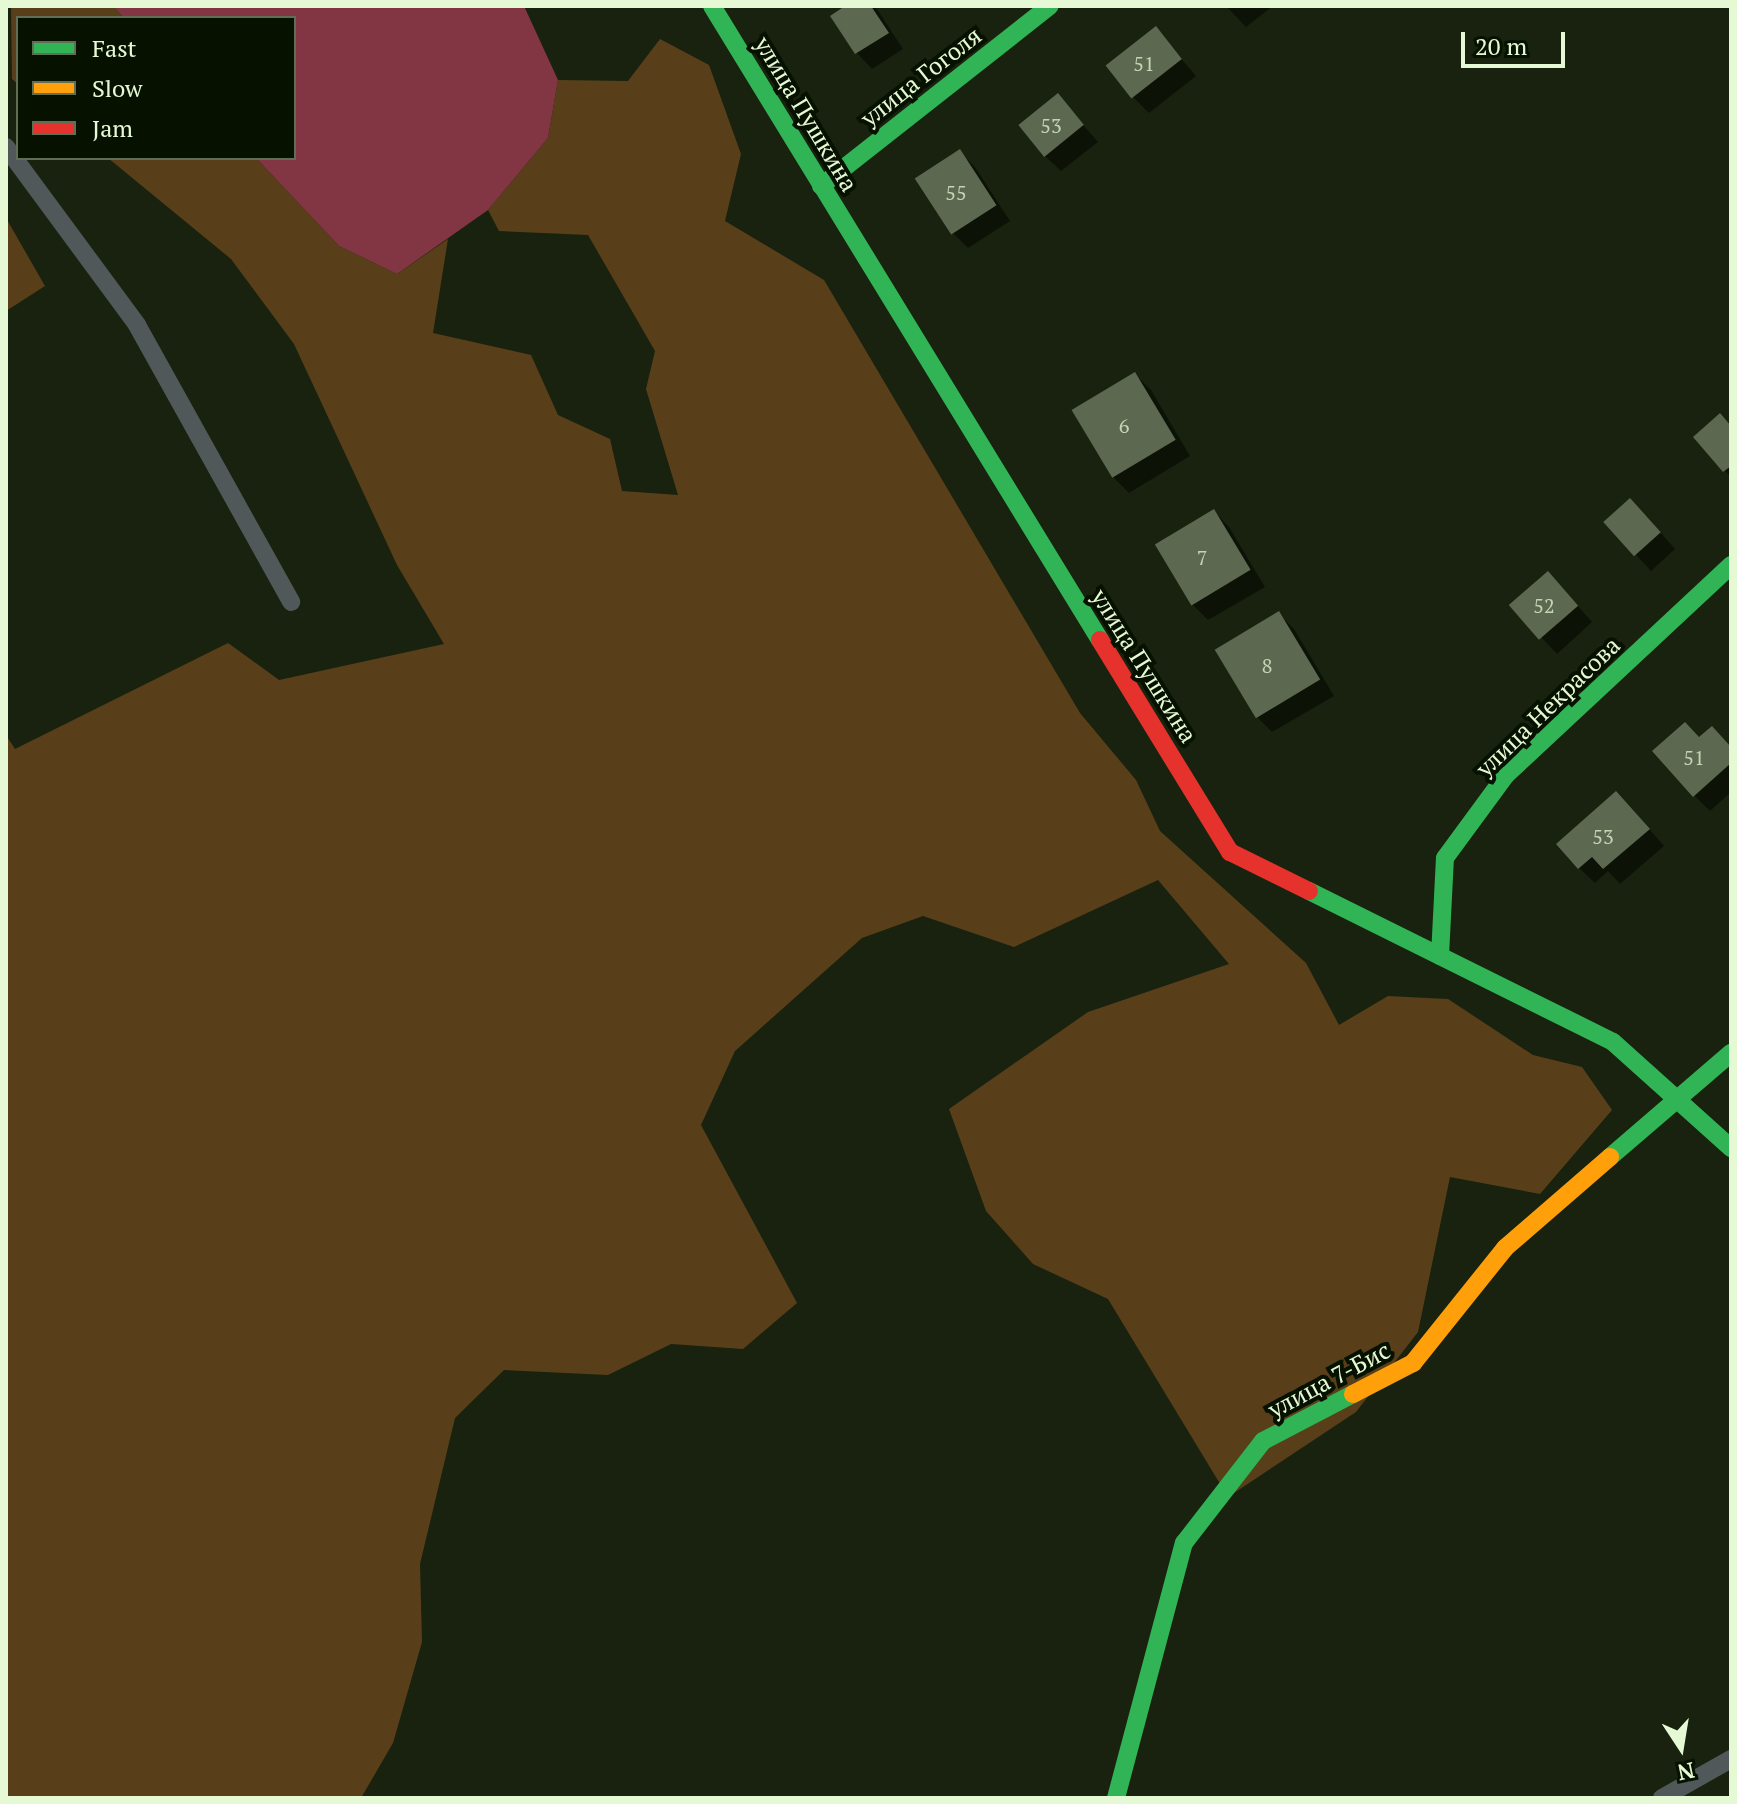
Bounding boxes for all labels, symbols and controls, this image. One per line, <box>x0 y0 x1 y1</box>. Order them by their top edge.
legend <box>16 16 296 160</box>
scale bar <box>1465 16 1569 66</box>
street label: улица Гоголя <box>855 21 987 133</box>
text: 20 m <box>1475 30 1527 62</box>
street label: улица Пушкина <box>748 31 864 197</box>
text: Fast <box>92 32 136 64</box>
house number: 51 <box>1133 51 1155 75</box>
text: Slow <box>92 72 143 104</box>
text: Jam <box>92 112 133 144</box>
house number: 53 <box>1040 113 1062 137</box>
house number: 55 <box>945 180 967 204</box>
house number: 6 <box>1119 413 1129 437</box>
house number: 7 <box>1197 545 1207 569</box>
street label: улица Пушкина <box>1085 584 1203 748</box>
house number: 52 <box>1533 593 1555 617</box>
street label: улица Некрасова <box>1470 631 1626 783</box>
house number: 8 <box>1262 653 1272 677</box>
house number: 51 <box>1683 745 1705 769</box>
house number: 53 <box>1592 824 1614 848</box>
street label: улица 7-Бис <box>1263 1336 1395 1424</box>
north arrow <box>1641 1708 1721 1788</box>
text: N <box>1675 1756 1697 1788</box>

